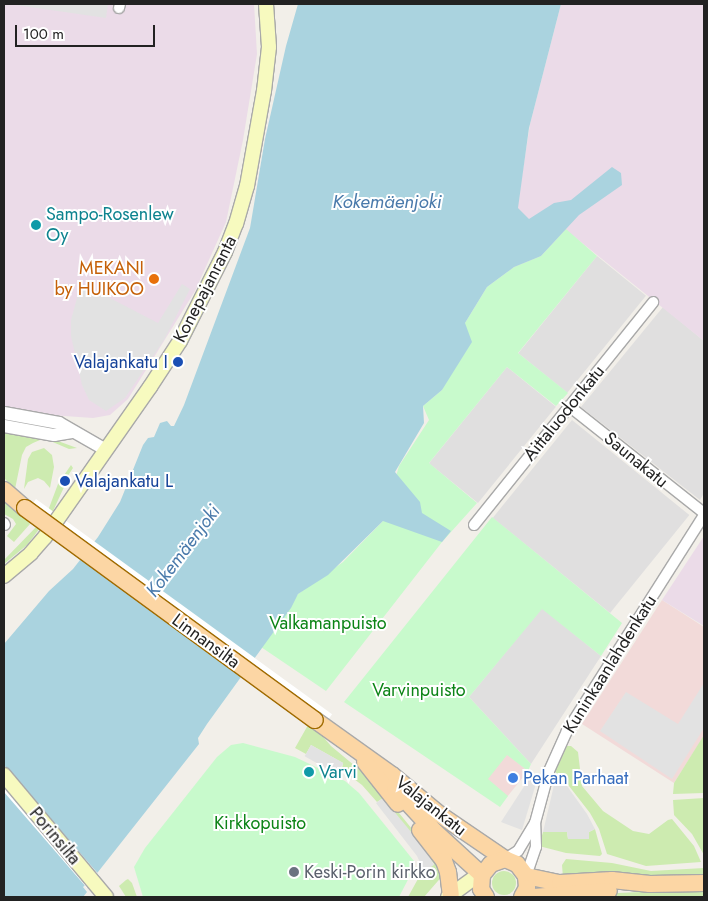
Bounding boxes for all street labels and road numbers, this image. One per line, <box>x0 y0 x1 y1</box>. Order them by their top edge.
street label: Konepajanranta <box>169 232 241 346</box>
street label: Aittaluodonkatu <box>519 361 609 465</box>
street label: Saunakatu <box>600 428 672 492</box>
street label: Kuninkaanlahdenkatu <box>559 591 661 737</box>
street label: Linnansilta <box>168 609 244 673</box>
street label: Valajankatu <box>391 771 471 841</box>
street label: Porinsilta <box>25 803 85 869</box>

